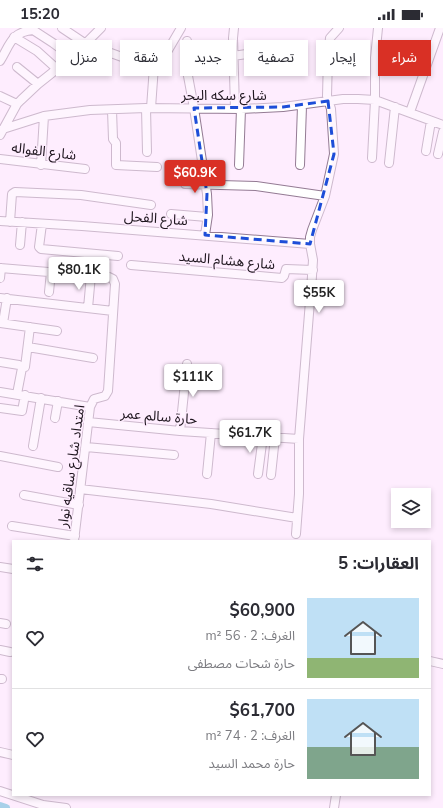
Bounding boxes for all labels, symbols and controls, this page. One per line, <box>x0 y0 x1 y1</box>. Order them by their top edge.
text: 15:20 <box>20 4 60 24</box>
chip: منزل <box>56 40 112 76</box>
chip: شقة <box>120 40 172 76</box>
chip: جديد <box>180 40 236 76</box>
chip: تصفية <box>244 40 308 76</box>
chip: إيجار <box>316 40 370 76</box>
chip: شراء <box>378 40 431 76</box>
street label: شارع سكه البحر <box>180 86 267 106</box>
street label: شارع الفواله <box>10 138 77 166</box>
pin: $60.9K <box>162 160 228 194</box>
text: $60.9K <box>173 164 217 182</box>
street label: شارع الفحل <box>123 207 189 231</box>
street label: شارع هشام السيد <box>178 247 276 275</box>
pin: $80.1K <box>46 257 112 291</box>
text: $80.1K <box>57 261 101 279</box>
pin: $55K <box>295 280 343 314</box>
text: $55K <box>303 284 335 302</box>
pin: $111K <box>165 364 221 398</box>
text: $111K <box>173 368 213 386</box>
street label: امتداد شارع ساقيه نوار <box>53 404 90 530</box>
street label: حارة سالم عمر <box>119 404 198 430</box>
pin: $61.7K <box>217 420 283 454</box>
text: $61.7K <box>228 424 272 442</box>
map controls <box>391 488 431 528</box>
button: layers <box>391 488 431 528</box>
text: العقارات: 5 <box>338 552 419 575</box>
icon: filters <box>24 553 46 575</box>
text: $60,900 <box>230 599 295 622</box>
icon: home <box>339 614 387 662</box>
icon: heart <box>24 627 46 649</box>
text: الغرف: 2 · 56 m² <box>205 627 295 645</box>
text: حارة شحات مصطفى <box>188 655 295 673</box>
text: $61,700 <box>230 699 295 722</box>
icon: home <box>339 715 387 763</box>
text: الغرف: 2 · 74 m² <box>205 727 295 745</box>
icon: heart <box>24 728 46 750</box>
text: حارة محمد السيد <box>209 755 295 773</box>

